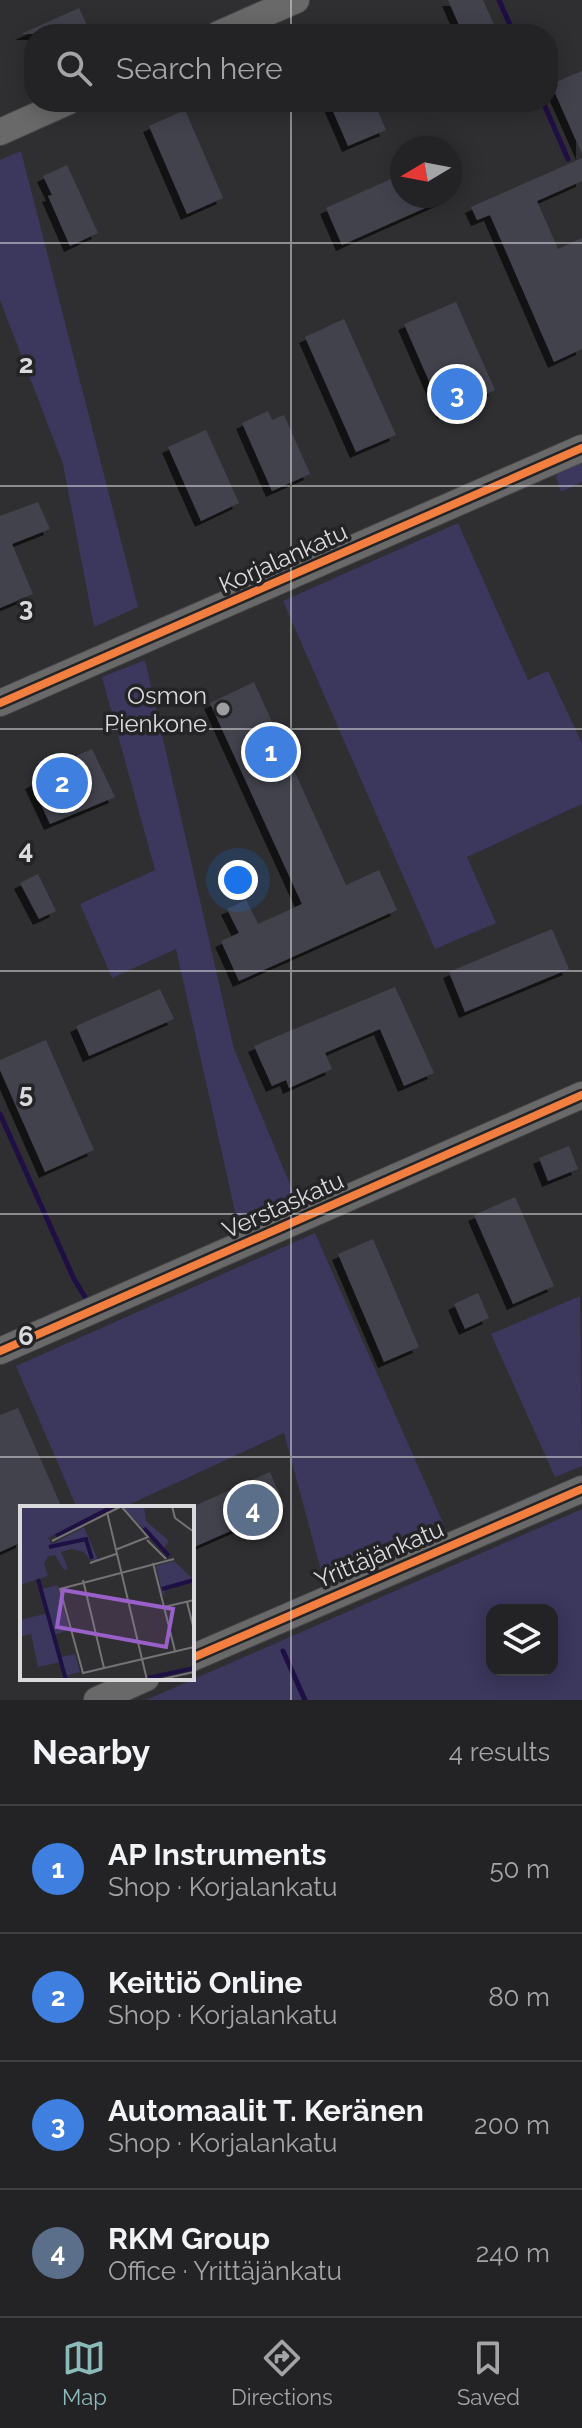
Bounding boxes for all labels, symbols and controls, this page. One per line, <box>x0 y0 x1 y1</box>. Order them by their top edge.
search box <box>24 24 558 112</box>
icon: search <box>52 46 96 90</box>
text: Search here <box>116 51 283 86</box>
north arrow <box>390 136 462 208</box>
text: 2 <box>19 349 33 379</box>
pin: 3 <box>431 364 483 424</box>
street label: Korjalankatu <box>214 517 352 599</box>
text: 3 <box>19 592 33 622</box>
place label: Osmon Pienkone <box>104 681 207 738</box>
marker: Osmon Pienkone <box>214 700 232 718</box>
pin: 1 <box>245 722 297 782</box>
pin: 2 <box>36 753 88 813</box>
text: 4 <box>19 835 33 865</box>
your location <box>218 860 258 900</box>
text: 5 <box>19 1078 33 1108</box>
street label: Verstaskatu <box>218 1165 348 1245</box>
text: 6 <box>18 1321 34 1351</box>
pin: 4 <box>227 1480 279 1540</box>
inset map <box>20 1506 194 1680</box>
street label: Yrittäjänkatu <box>310 1514 448 1594</box>
map controls <box>486 1604 558 1676</box>
button: layers <box>486 1604 558 1676</box>
text: Nearby <box>32 1732 150 1772</box>
text: 4 results <box>449 1737 550 1767</box>
text: AP Instruments <box>108 1837 327 1872</box>
text: 1 <box>52 1854 64 1884</box>
text: 50 m <box>489 1854 550 1884</box>
text: Shop · Korjalankatu <box>108 1872 338 1902</box>
text: Keittiö Online <box>108 1965 303 2000</box>
text: 2 <box>51 1982 65 2012</box>
text: 80 m <box>488 1982 550 2012</box>
text: Shop · Korjalankatu <box>108 2000 338 2030</box>
text: Automaalit T. Keränen <box>108 2093 424 2128</box>
text: 3 <box>51 2110 65 2140</box>
text: 200 m <box>474 2110 550 2140</box>
text: Shop · Korjalankatu <box>108 2128 338 2158</box>
text: RKM Group <box>108 2221 270 2256</box>
text: 4 <box>51 2238 65 2268</box>
text: 240 m <box>476 2238 550 2268</box>
text: Office · Yrittäjänkatu <box>108 2256 342 2286</box>
tab: Map <box>62 2336 107 2410</box>
tab: Directions <box>231 2336 333 2410</box>
tab: Saved <box>457 2336 520 2410</box>

